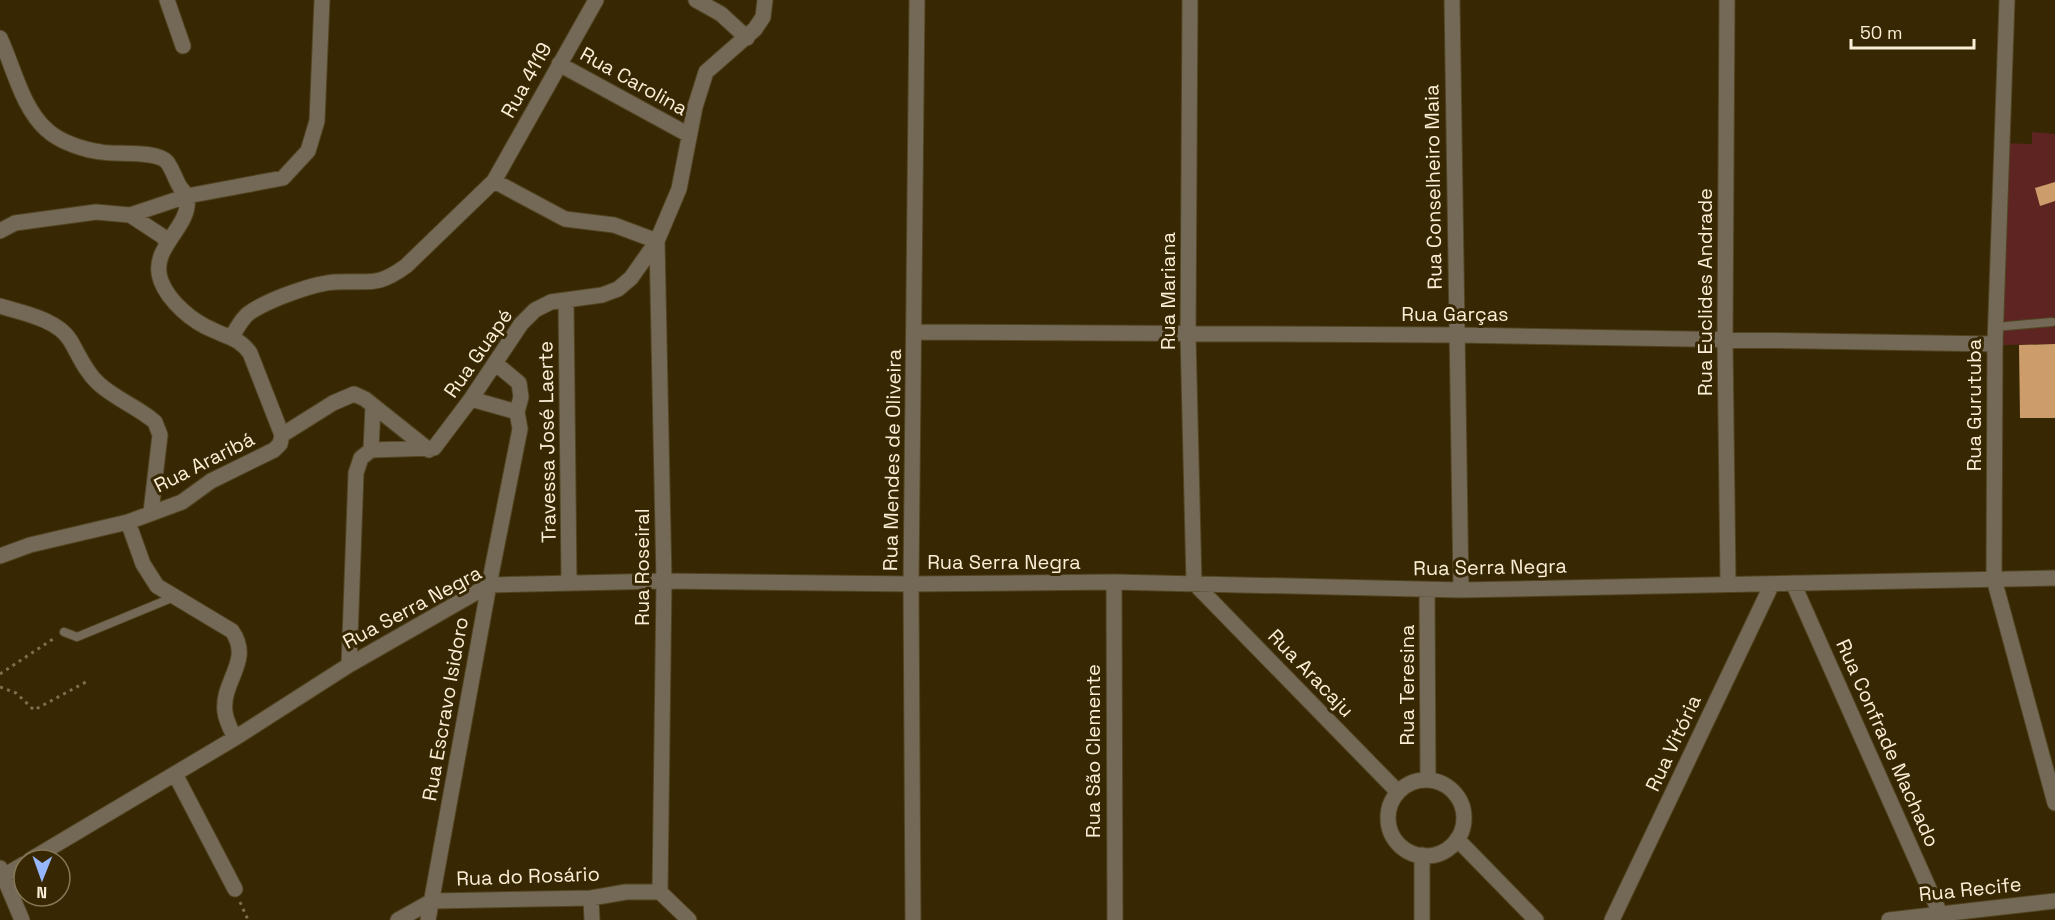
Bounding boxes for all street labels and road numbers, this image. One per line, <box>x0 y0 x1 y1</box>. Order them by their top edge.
street label: Rua 4119 <box>495 38 557 122</box>
street label: Rua Carolina <box>576 41 692 121</box>
street label: Rua Conselheiro Maia <box>1418 84 1448 290</box>
street label: Rua Euclides Andrade <box>1692 188 1718 396</box>
street label: Rua Mariana <box>1155 232 1181 350</box>
street label: Rua Garças <box>1401 301 1509 327</box>
street label: Rua Guapé <box>438 303 518 403</box>
street label: Rua Gurutuba <box>1961 339 1987 471</box>
street label: Travessa José Laerte <box>532 341 562 543</box>
street label: Rua Mendes de Oliveira <box>877 349 907 571</box>
street label: Rua Araribá <box>149 426 259 498</box>
street label: Rua Roseiral <box>629 508 655 626</box>
street label: Rua Serra Negra <box>927 549 1081 575</box>
street label: Rua Serra Negra <box>1413 553 1567 581</box>
street label: Rua Serra Negra <box>338 559 486 655</box>
street label: Rua Escravo Isidoro <box>416 615 474 803</box>
street label: Rua Aracaju <box>1262 623 1360 723</box>
street label: Rua Teresina <box>1394 625 1420 745</box>
street label: Rua Confrade Machado <box>1830 635 1946 851</box>
street label: Rua São Clemente <box>1080 664 1106 838</box>
street label: Rua Vitória <box>1639 691 1707 795</box>
street label: Rua do Rosário <box>456 861 600 891</box>
street label: Rua Recife <box>1917 871 2023 907</box>

